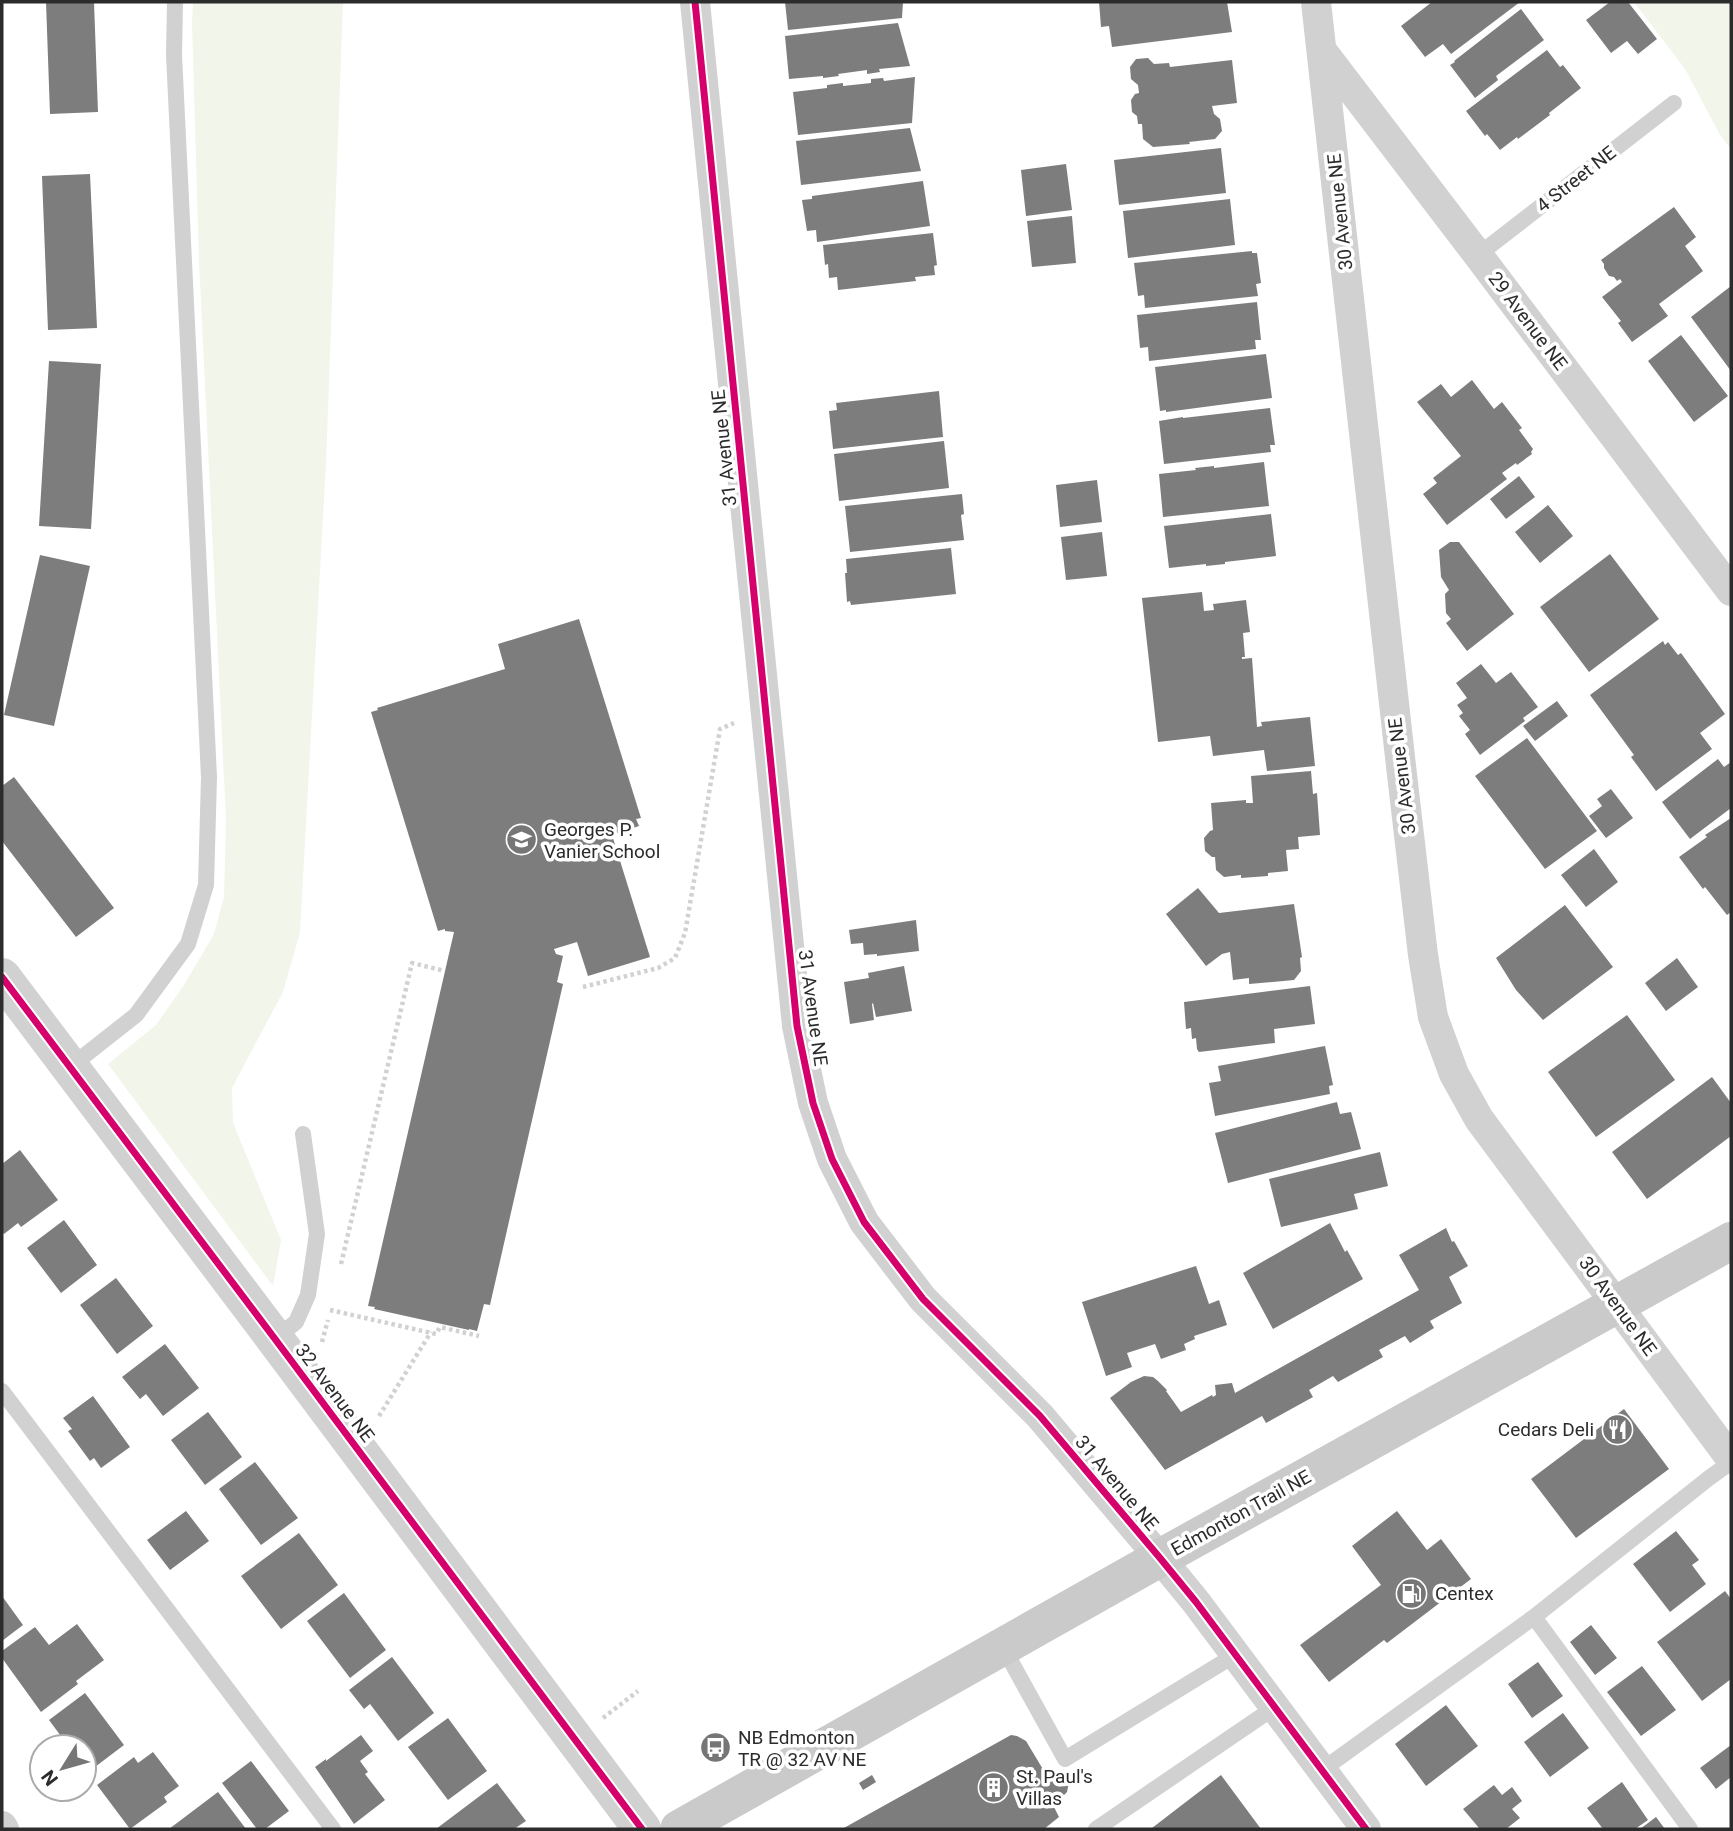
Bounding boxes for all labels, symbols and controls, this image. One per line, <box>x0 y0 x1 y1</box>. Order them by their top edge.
street label: 4 Street NE <box>1532 141 1621 217</box>
street label: 30 Avenue NE <box>1322 152 1358 272</box>
street label: 29 Avenue NE <box>1484 267 1573 375</box>
street label: 31 Avenue NE <box>706 388 742 508</box>
street label: 30 Avenue NE <box>1383 716 1421 836</box>
place label: Georges P. Vanier School <box>544 818 660 863</box>
school or university icon: Georges P. Vanier School <box>504 823 538 857</box>
street label: 31 Avenue NE <box>793 948 833 1068</box>
street label: 30 Avenue NE <box>1574 1252 1662 1360</box>
street label: 32 Avenue NE <box>291 1339 380 1447</box>
restaurant icon: Cedars Deli <box>1600 1412 1634 1446</box>
place label: Cedars Deli <box>1498 1418 1594 1441</box>
street label: 31 Avenue NE <box>1071 1431 1164 1535</box>
street label: Edmonton Trail NE <box>1167 1465 1315 1561</box>
fuel station icon: Centex <box>1395 1576 1429 1610</box>
place label: Centex <box>1435 1582 1494 1605</box>
place label: NB Edmonton TR @ 32 AV NE <box>738 1726 867 1771</box>
bus stop icon: NB Edmonton TR @ 32 AV NE <box>698 1731 732 1765</box>
north arrow <box>28 1733 98 1803</box>
place label: St. Paul's Villas <box>1016 1765 1093 1810</box>
text: N <box>37 1766 63 1790</box>
building icon: St. Paul's Villas <box>976 1770 1010 1804</box>

